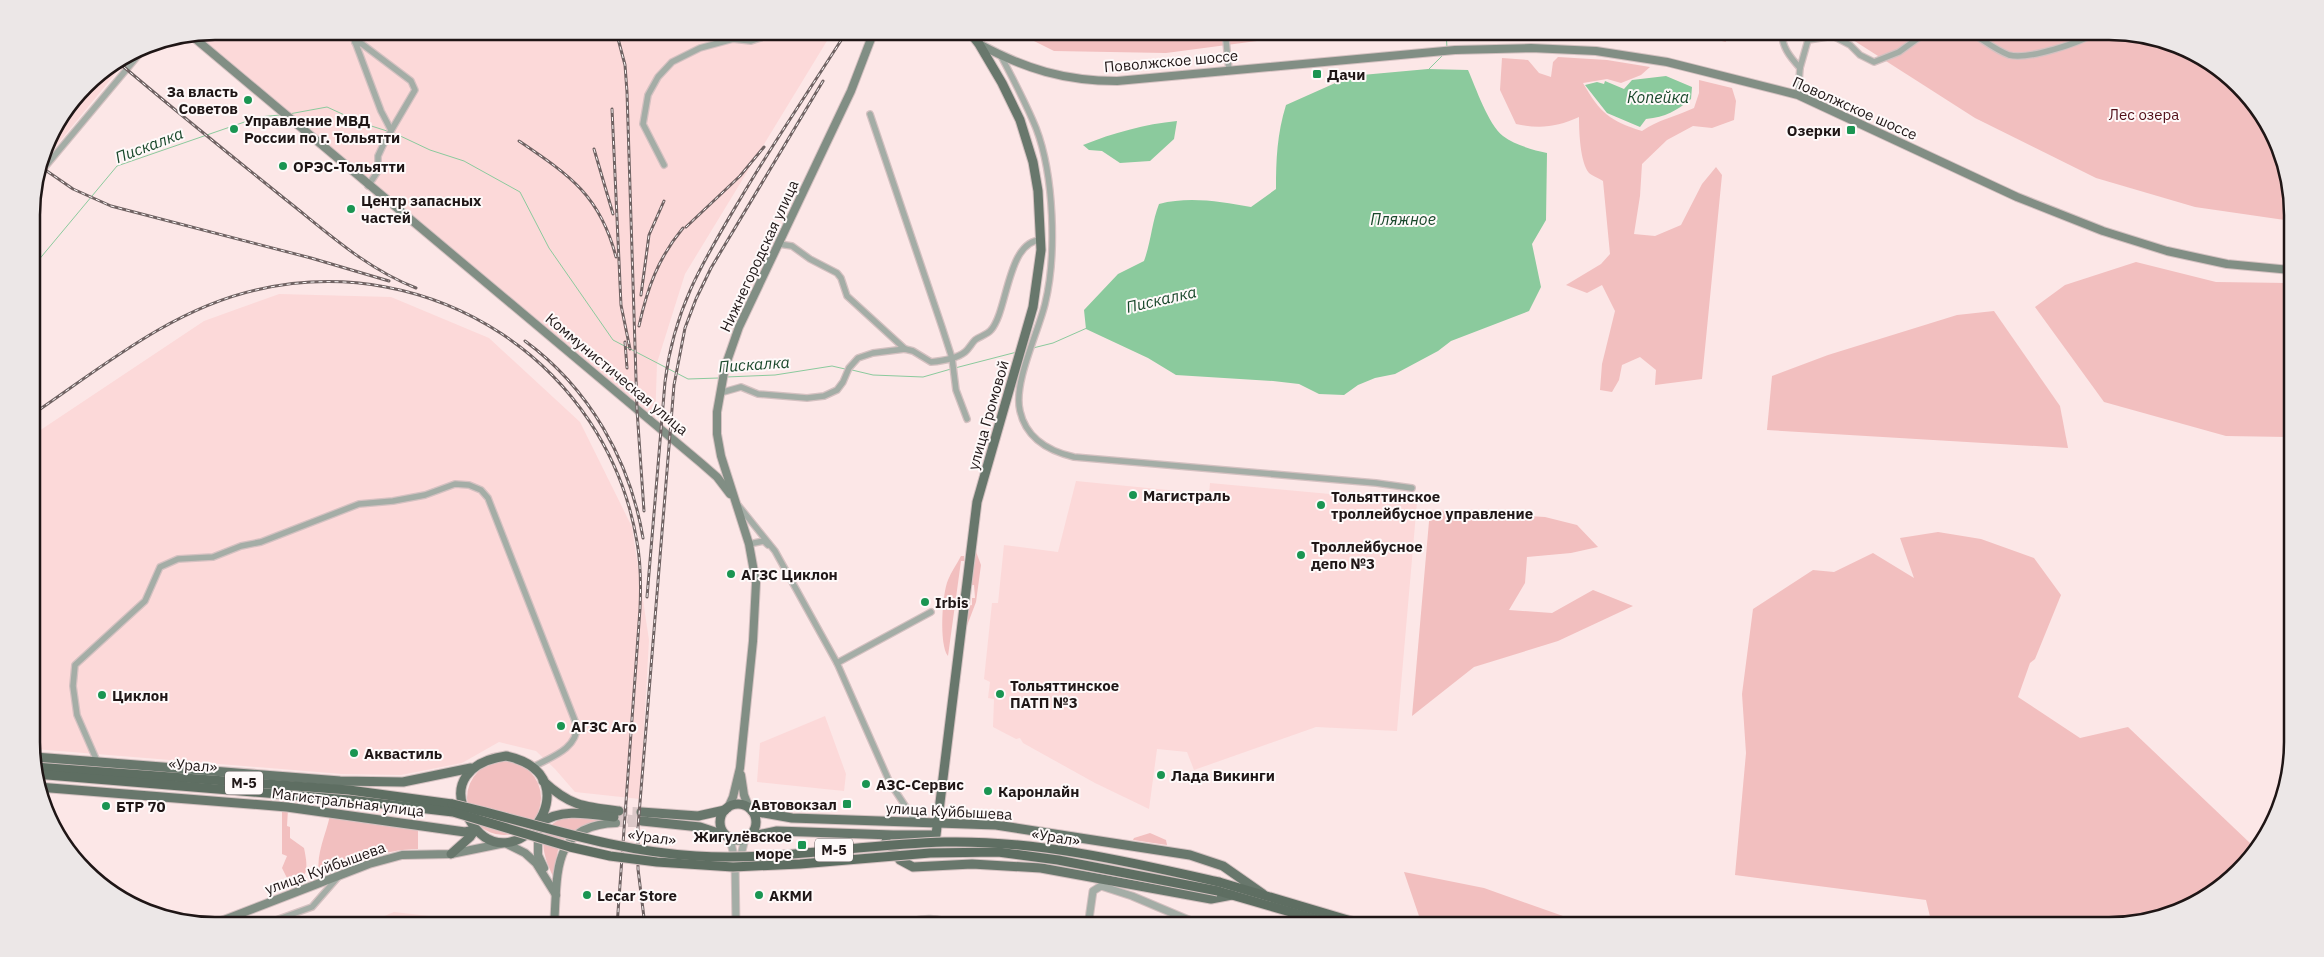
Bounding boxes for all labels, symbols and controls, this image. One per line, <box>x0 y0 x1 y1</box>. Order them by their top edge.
street label: Поволжское шоссе <box>1103 46 1239 76</box>
place label: Дачи <box>1327 65 1365 84</box>
marker: Дачи <box>1311 68 1323 80</box>
street label: Поволжское шоссе <box>1790 72 1920 144</box>
place label: За власть Советов <box>167 82 239 118</box>
water label: Копейка <box>1627 87 1689 107</box>
marker: За власть Советов <box>242 94 254 106</box>
park label: Лес озера <box>2109 105 2179 124</box>
place label: Управление МВД России по г. Тольятти <box>244 111 400 147</box>
place label: Озерки <box>1787 121 1841 140</box>
water label: Пискалка <box>112 123 186 167</box>
marker: Управление МВД России по г. Тольятти <box>228 123 240 135</box>
marker: Озерки <box>1845 124 1857 136</box>
place label: ОРЭС-Тольятти <box>293 157 405 176</box>
marker: ОРЭС-Тольятти <box>277 160 289 172</box>
street label: Нижнегородская улица <box>715 177 803 335</box>
place label: Центр запасных частей <box>361 191 482 227</box>
marker: Центр запасных частей <box>345 203 357 215</box>
water label: Пляжное <box>1370 209 1436 229</box>
water label: Пискалка <box>1124 281 1198 317</box>
street label: Коммунистическая улица <box>542 309 692 439</box>
water label: Пискалка <box>718 352 790 376</box>
street label: улица Громовой <box>963 358 1013 472</box>
place label: Магистраль <box>1143 486 1231 505</box>
place label: Тольяттинское троллейбусное управление <box>1331 487 1533 523</box>
marker: Магистраль <box>1127 489 1139 501</box>
marker: Тольяттинское троллейбусное управление <box>1315 499 1327 511</box>
place label: Троллейбусное депо №3 <box>1311 537 1423 573</box>
marker: Троллейбусное депо №3 <box>1295 549 1307 561</box>
place label: АГЗС Циклон <box>741 565 838 584</box>
marker: АГЗС Циклон <box>725 568 737 580</box>
place label: Irbis <box>935 593 969 612</box>
marker: Irbis <box>919 596 931 608</box>
place label: Тольяттинское ПАТП №3 <box>1010 676 1119 712</box>
place label: Циклон <box>112 686 168 705</box>
marker: Тольяттинское ПАТП №3 <box>994 688 1006 700</box>
marker: Циклон <box>96 689 108 701</box>
place label: АГЗС Аго <box>571 717 637 736</box>
marker: АГЗС Аго <box>555 720 567 732</box>
place label: Аквастиль <box>364 744 443 763</box>
marker: Аквастиль <box>348 747 360 759</box>
street label: «Урал» <box>168 754 218 776</box>
place label: Лада Викинги <box>1171 766 1275 785</box>
marker: Лада Викинги <box>1155 769 1167 781</box>
road number: М-5 <box>225 771 263 794</box>
place label: АЗС-Сервис <box>876 775 964 794</box>
marker: АЗС-Сервис <box>860 778 872 790</box>
place label: Каронлайн <box>998 782 1079 801</box>
street label: Магистральная улица <box>271 783 425 821</box>
marker: Каронлайн <box>982 785 994 797</box>
place label: Автовокзал <box>751 795 837 814</box>
place label: БТР 70 <box>116 797 166 816</box>
marker: Автовокзал <box>841 798 853 810</box>
street label: улица Куйбышева <box>885 798 1013 824</box>
marker: БТР 70 <box>100 800 112 812</box>
street label: «Урал» <box>1030 824 1082 850</box>
street label: «Урал» <box>627 825 678 849</box>
place label: Жигулёвское море <box>694 827 792 863</box>
street label: улица Куйбышева <box>262 837 388 899</box>
road number: М-5 <box>815 838 853 862</box>
marker: Жигулёвское море <box>796 839 808 851</box>
place label: Lecar Store <box>597 886 677 905</box>
place label: АКМИ <box>769 886 813 905</box>
marker: Lecar Store <box>581 889 593 901</box>
marker: АКМИ <box>753 889 765 901</box>

